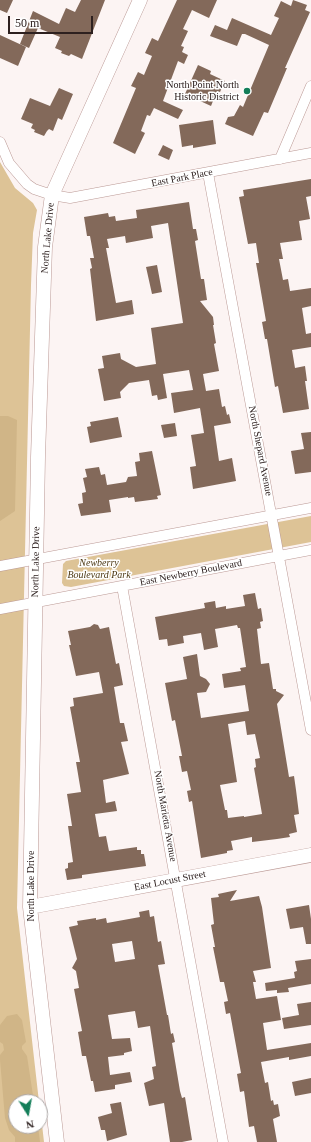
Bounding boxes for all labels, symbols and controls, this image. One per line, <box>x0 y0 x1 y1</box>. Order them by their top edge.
scale bar <box>10 8 95 34</box>
text: 50 m <box>15 16 39 30</box>
place label: North Point North Historic District <box>166 79 239 102</box>
marker: North Point North Historic District <box>242 86 252 96</box>
street label: East Park Place <box>150 166 214 190</box>
street label: North Lake Drive <box>39 202 57 274</box>
street label: North Shepard Avenue <box>245 405 275 497</box>
street label: North Lake Drive <box>29 526 43 598</box>
park label: Newberry Boulevard Park <box>67 557 131 580</box>
street label: East Newberry Boulevard <box>139 557 243 589</box>
street label: North Marietta Avenue <box>151 769 179 863</box>
street label: North Lake Drive <box>25 850 37 922</box>
street label: East Locust Street <box>133 868 207 894</box>
north arrow <box>8 1094 48 1134</box>
text: N <box>25 1118 35 1131</box>

